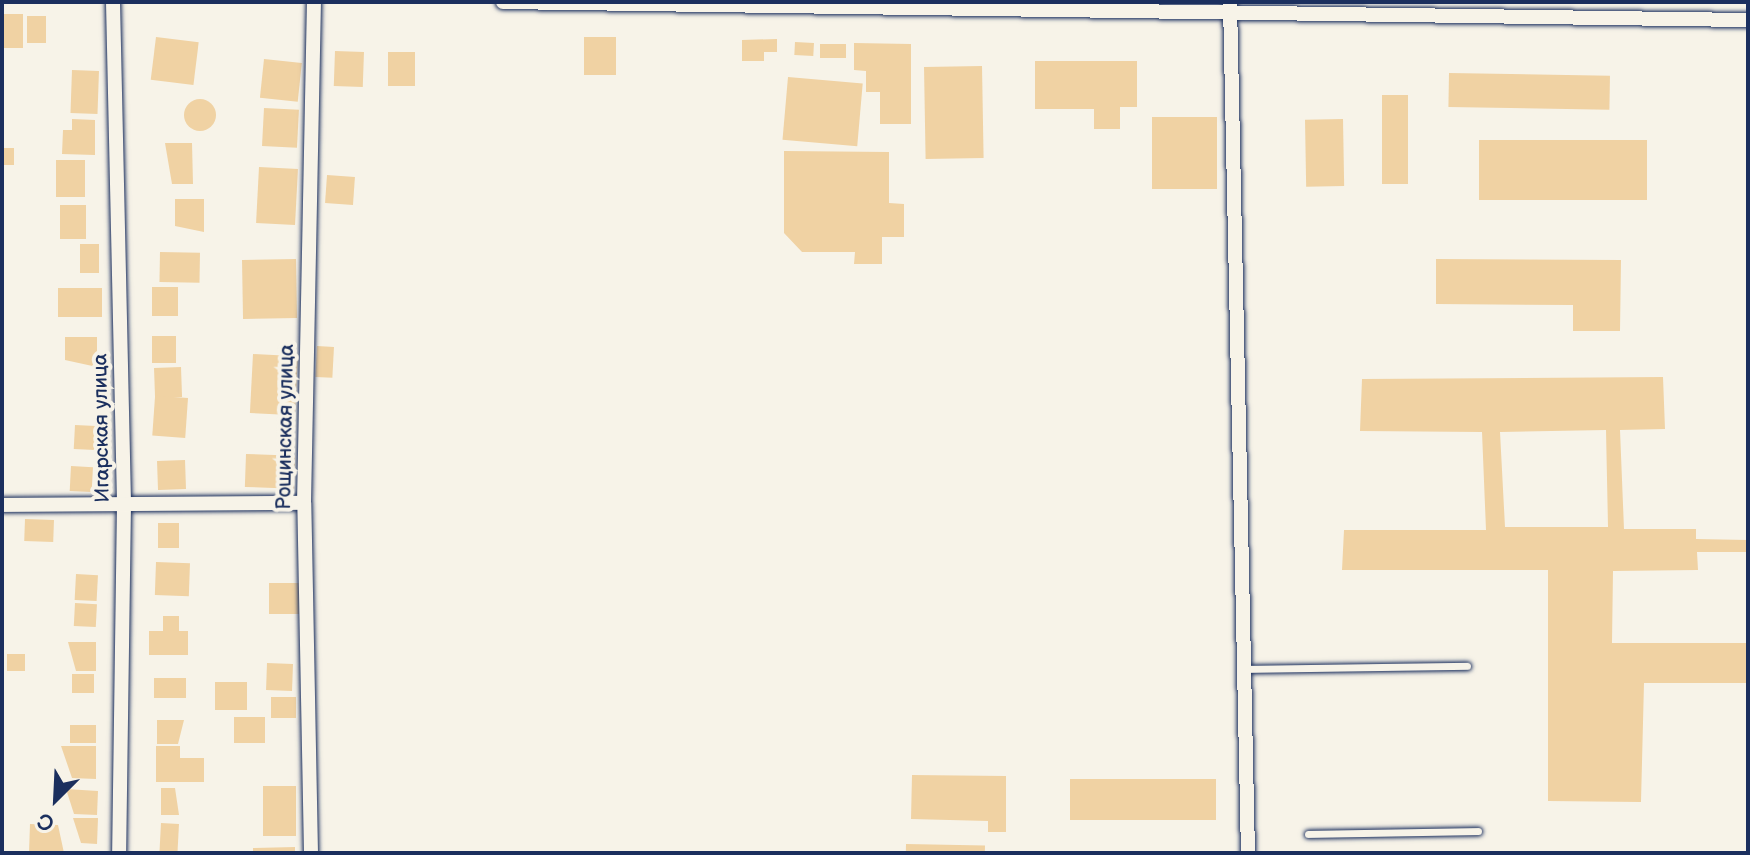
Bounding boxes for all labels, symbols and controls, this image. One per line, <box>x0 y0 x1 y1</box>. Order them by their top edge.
street label: Рощинская улица <box>273 344 299 510</box>
street label: Игарская улица <box>89 353 115 503</box>
north arrow <box>16 759 96 839</box>
text: С <box>34 806 59 837</box>

